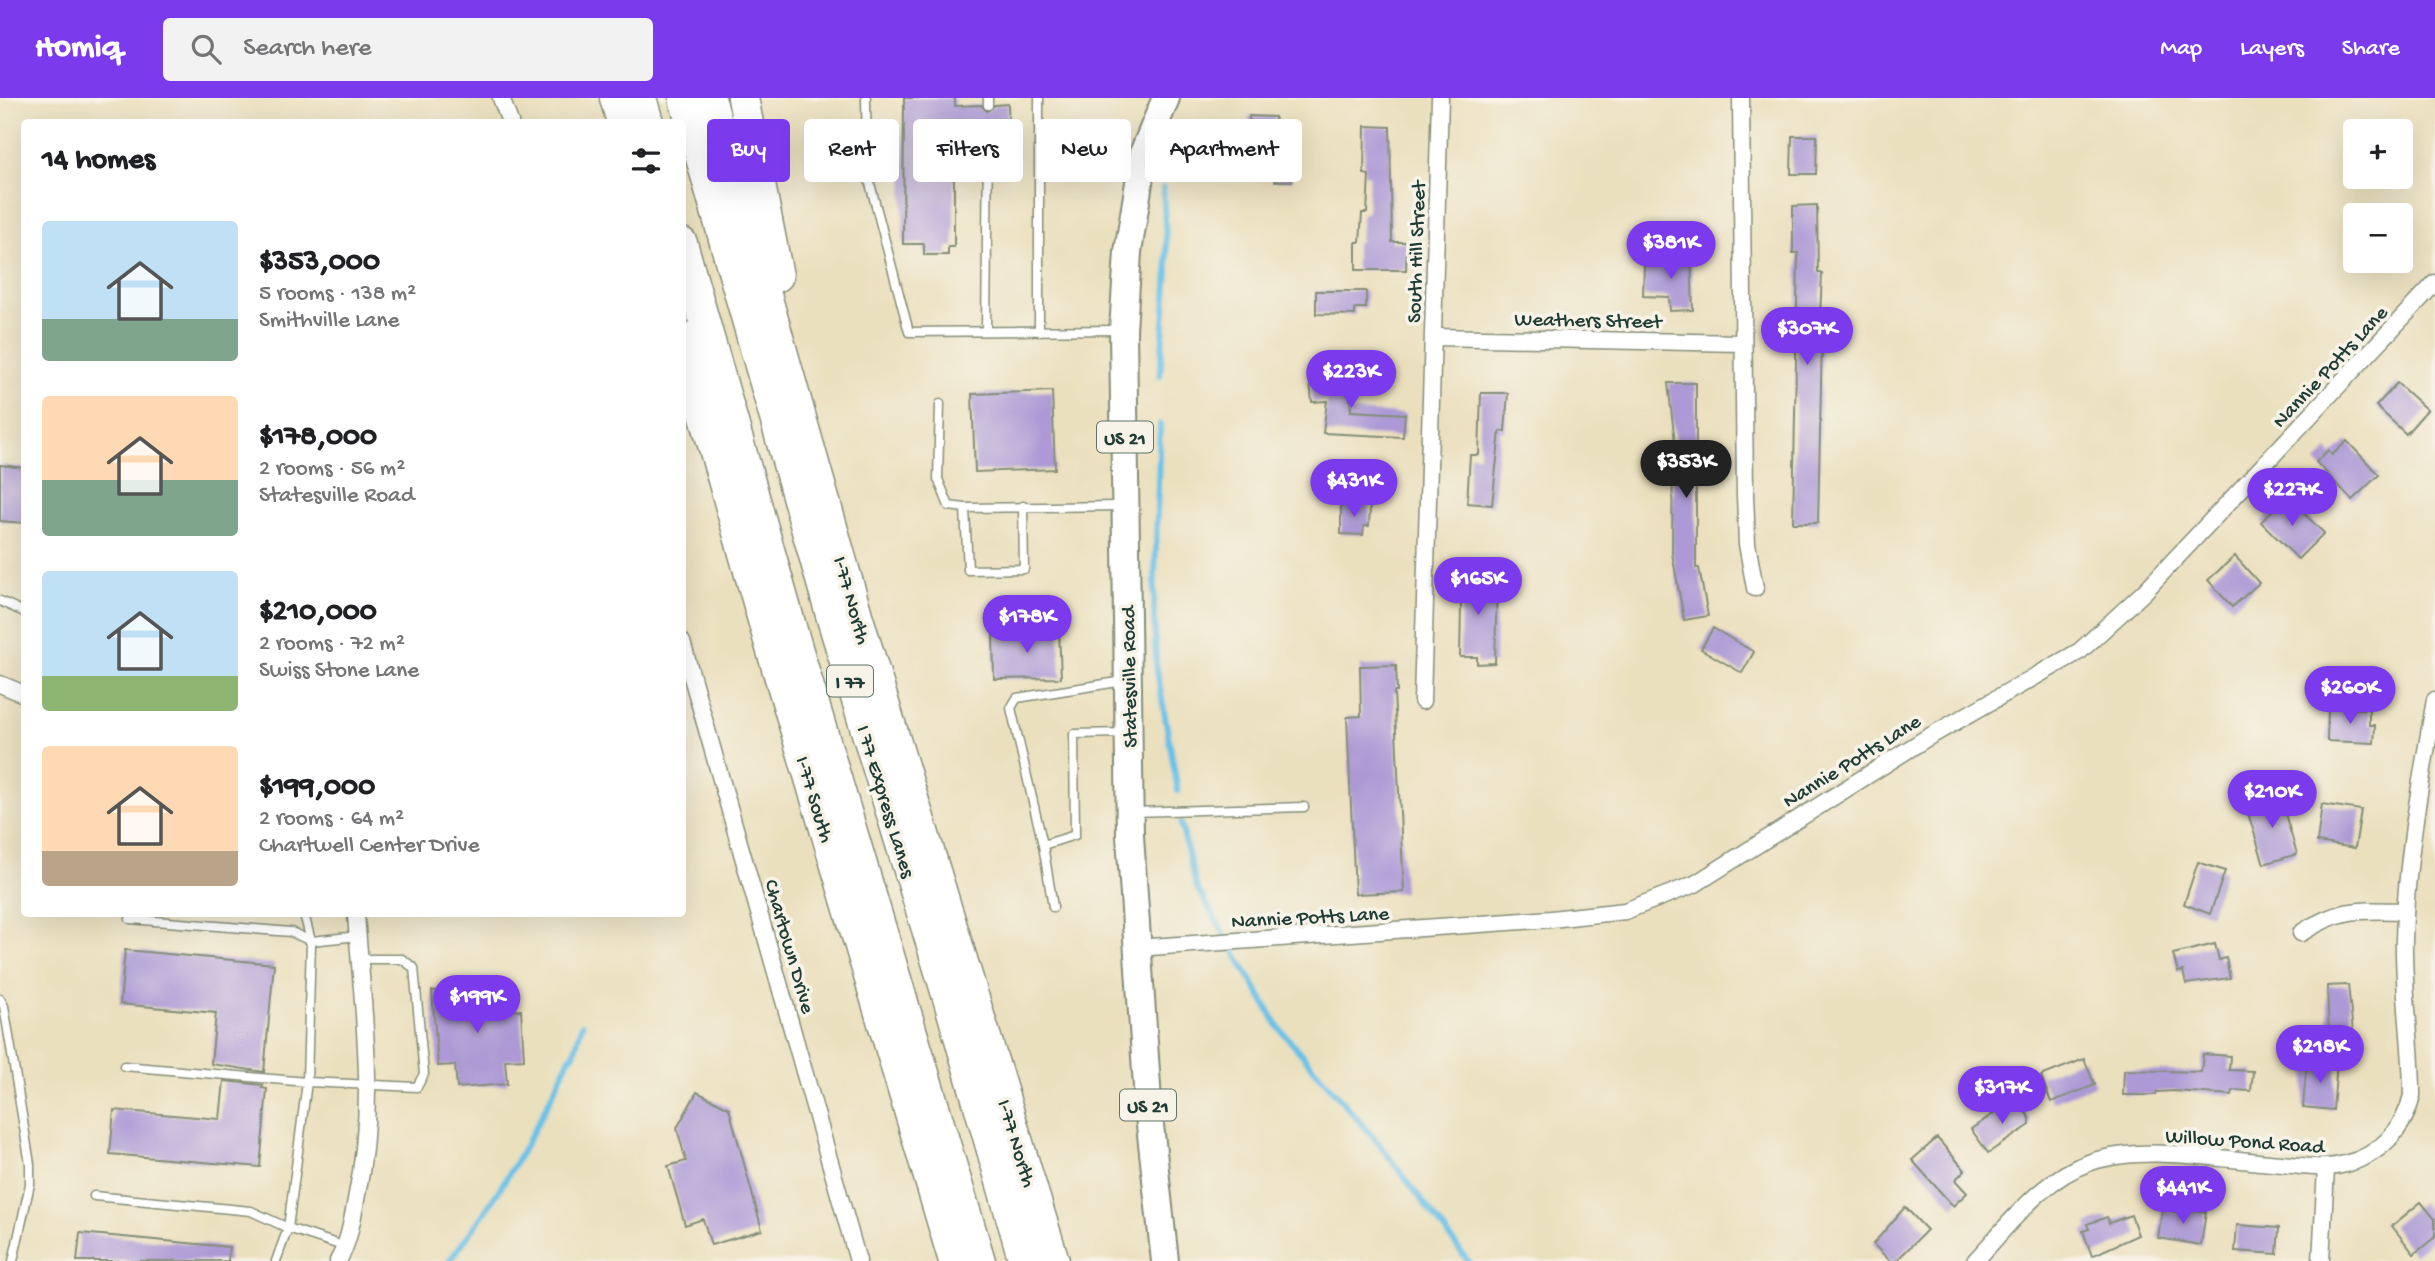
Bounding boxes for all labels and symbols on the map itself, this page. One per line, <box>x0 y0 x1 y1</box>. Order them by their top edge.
street label: South Hill Street <box>1404 178 1434 324</box>
pin: $381K <box>1622 222 1720 281</box>
street label: Nannie Potts Lane <box>2268 301 2395 435</box>
pin: $307K <box>1758 308 1856 367</box>
street label: Weathers Street <box>1514 309 1664 336</box>
pin: $223K <box>1302 350 1400 410</box>
road number: US 21 <box>1097 422 1153 452</box>
pin: $353K <box>1637 440 1735 500</box>
pin: $431K <box>1305 460 1403 519</box>
pin: $227K <box>2243 468 2341 528</box>
street label: I-77 North <box>825 554 874 648</box>
pin: $165K <box>1429 558 1527 617</box>
pin: $178K <box>978 596 1076 655</box>
street label: Statesville Road <box>1118 604 1145 748</box>
road number: I 77 <box>827 666 873 696</box>
pin: $260K <box>2301 666 2399 726</box>
street label: Nannie Potts Lane <box>1779 710 1928 815</box>
street label: I 77 Express Lanes <box>849 723 919 882</box>
street label: I-77 South <box>788 754 838 846</box>
pin: $210K <box>2223 770 2321 830</box>
street label: Chartown Drive <box>757 877 819 1018</box>
street label: Nannie Potts Lane <box>1231 903 1391 936</box>
pin: $199K <box>428 976 526 1035</box>
pin: $218K <box>2271 1026 2369 1085</box>
pin: $317K <box>1953 1066 2051 1126</box>
road number: US 21 <box>1120 1090 1176 1121</box>
street label: I-77 North <box>989 1097 1040 1191</box>
street label: Willow Pond Road <box>2164 1125 2327 1162</box>
pin: $441K <box>2134 1166 2232 1226</box>

